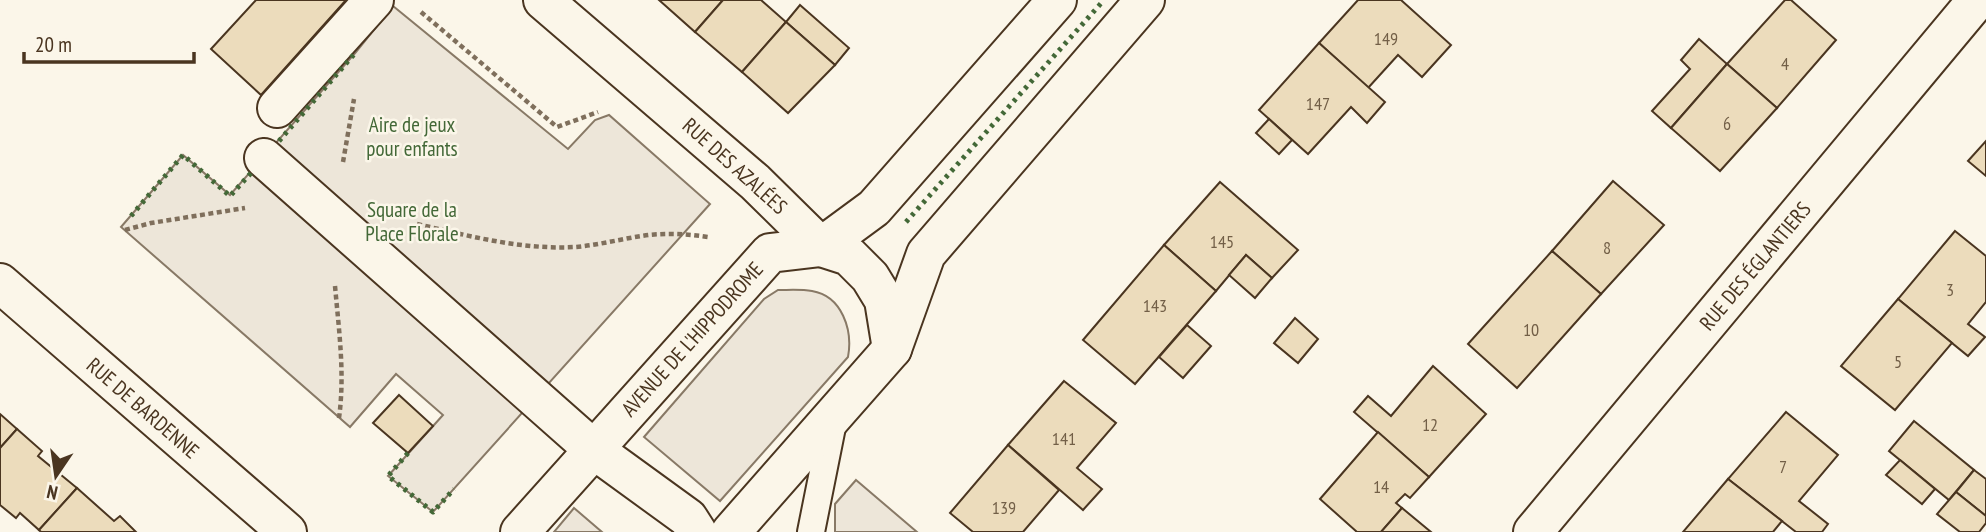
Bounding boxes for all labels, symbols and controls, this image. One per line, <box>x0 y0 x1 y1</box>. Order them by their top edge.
scale bar <box>24 21 194 65</box>
house number: 149 <box>1374 27 1398 50</box>
text: 20 m <box>35 31 72 58</box>
house number: 4 <box>1781 52 1789 75</box>
house number: 147 <box>1306 92 1330 115</box>
park label: Aire de jeux pour enfants <box>366 111 458 162</box>
street label: RUE DES AZALÉES <box>677 112 793 220</box>
house number: 6 <box>1723 112 1731 135</box>
park label: Square de la Place Florale <box>365 196 459 247</box>
street label: RUE DES ÉGLANTIERS <box>1693 196 1817 336</box>
house number: 145 <box>1210 230 1234 253</box>
house number: 8 <box>1603 236 1611 259</box>
street label: AVENUE DE L'HIPPODROME <box>615 256 769 422</box>
house number: 3 <box>1946 278 1954 301</box>
house number: 143 <box>1143 294 1167 317</box>
house number: 10 <box>1523 318 1539 341</box>
house number: 5 <box>1894 350 1902 373</box>
street label: RUE DE BARDENNE <box>81 352 205 464</box>
house number: 12 <box>1422 413 1438 436</box>
house number: 141 <box>1052 427 1076 450</box>
north arrow <box>21 441 91 511</box>
house number: 7 <box>1779 455 1787 478</box>
house number: 14 <box>1373 475 1389 498</box>
text: N <box>44 480 60 505</box>
house number: 139 <box>992 496 1016 519</box>

